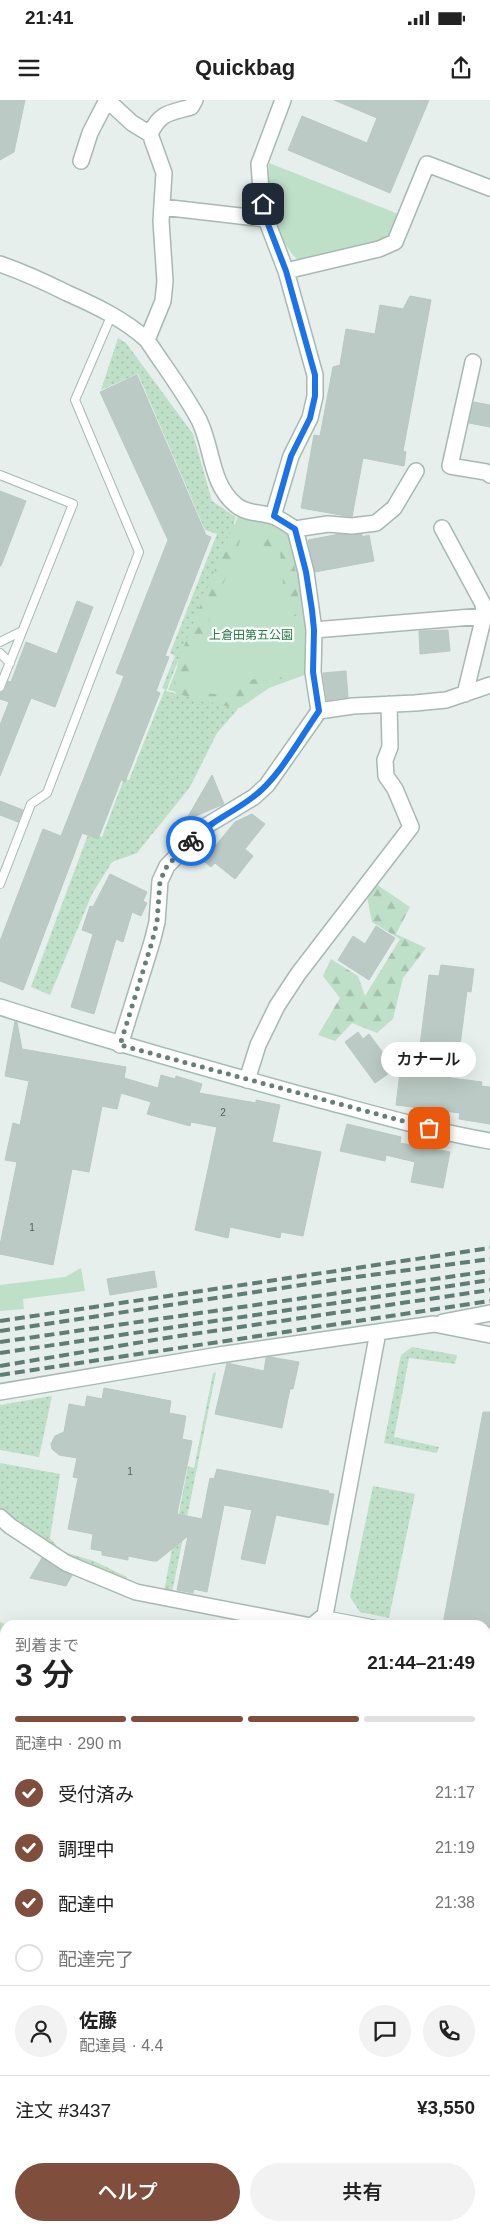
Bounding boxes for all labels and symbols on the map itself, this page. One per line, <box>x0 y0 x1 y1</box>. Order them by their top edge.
pin <box>242 183 284 225</box>
park label: 上倉田第五公園 <box>209 628 293 642</box>
courier <box>166 816 216 866</box>
callout: カナール <box>382 1043 476 1078</box>
house number: 2 <box>220 1107 226 1118</box>
pin <box>408 1107 450 1149</box>
house number: 1 <box>29 1222 35 1233</box>
house number: 1 <box>127 1466 133 1477</box>

